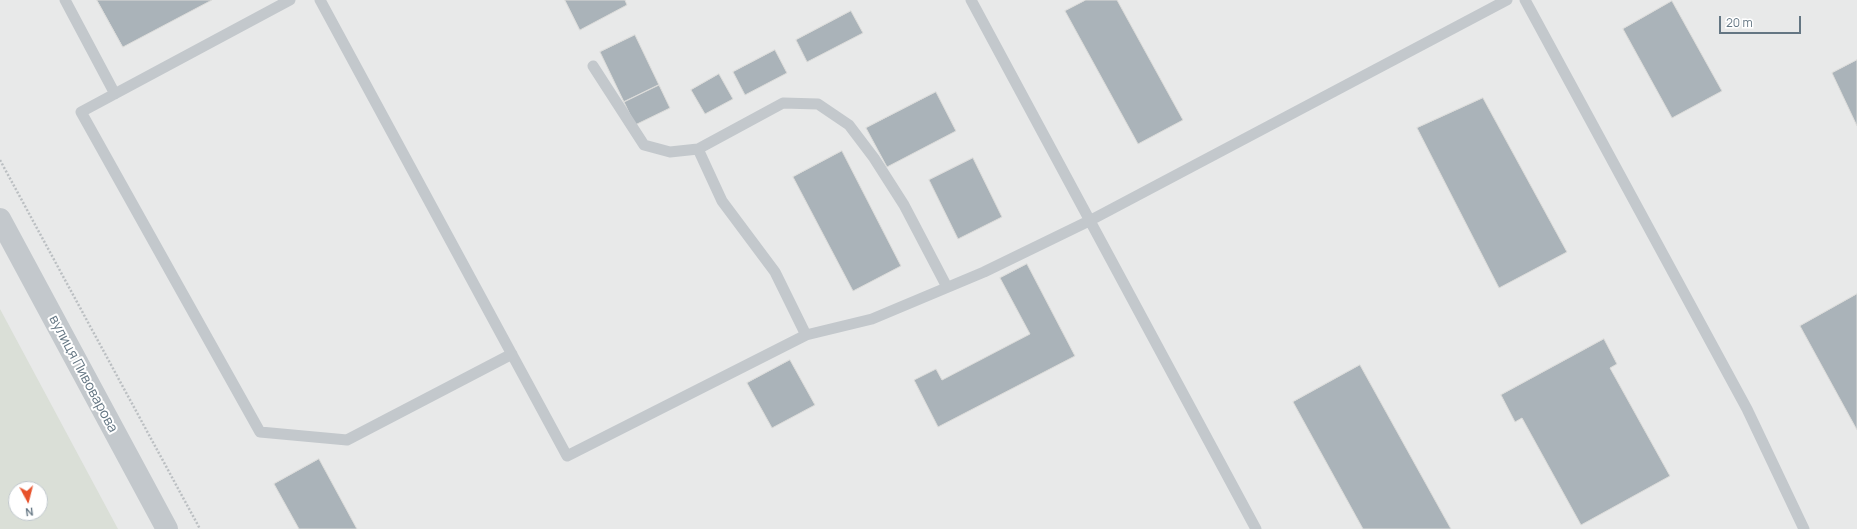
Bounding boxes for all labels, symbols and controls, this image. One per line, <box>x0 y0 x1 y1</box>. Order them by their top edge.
scale bar <box>1721 8 1803 34</box>
text: 20 m <box>1726 14 1753 31</box>
street label: вулиця Пивоварова <box>45 313 121 435</box>
north arrow <box>8 481 48 521</box>
text: N <box>25 504 34 520</box>

